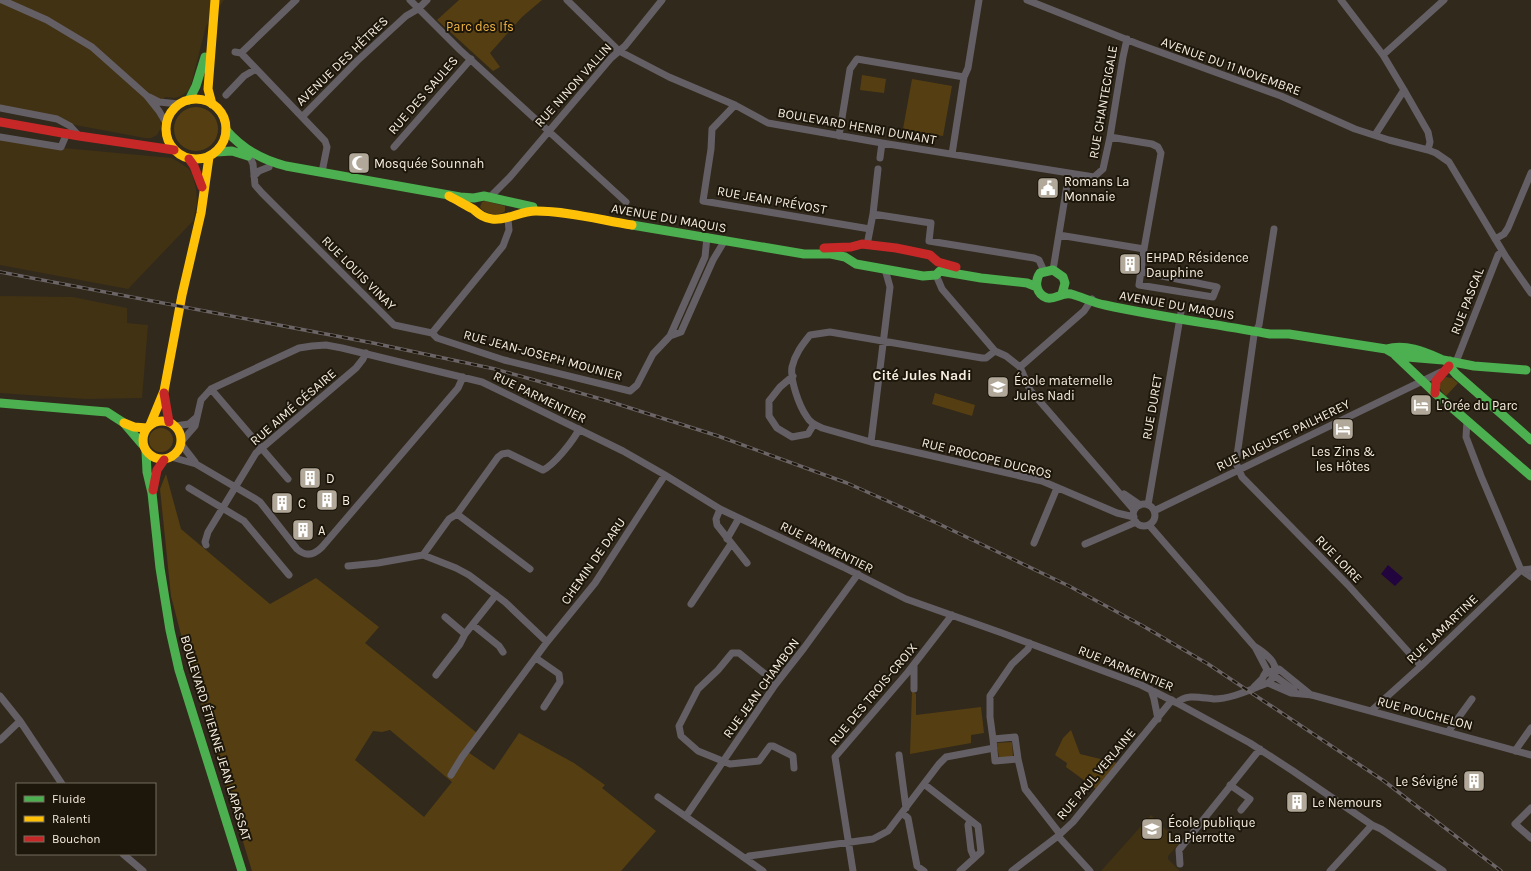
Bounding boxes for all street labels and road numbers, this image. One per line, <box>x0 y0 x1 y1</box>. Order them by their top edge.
street label: AVENUE DES HÊTRES <box>292 13 391 109</box>
street label: AVENUE DU 11 NOVEMBRE <box>1159 34 1303 98</box>
street label: RUE NINON VALLIN <box>531 40 615 130</box>
street label: RUE CHANTECIGALE <box>1086 44 1120 160</box>
street label: RUE DES SAULES <box>385 53 461 137</box>
street label: BOULEVARD HENRI DUNANT <box>777 105 938 147</box>
street label: RUE JEAN PRÉVOST <box>716 181 829 217</box>
street label: AVENUE DU MAQUIS <box>610 200 728 236</box>
street label: RUE LOUIS VINAY <box>319 233 399 313</box>
street label: RUE PASCAL <box>1447 265 1487 337</box>
street label: AVENUE DU MAQUIS <box>1118 287 1236 323</box>
street label: RUE JEAN-JOSEPH MOUNIER <box>462 327 624 383</box>
street label: RUE AIMÉ CÉSAIRE <box>246 364 339 448</box>
street label: RUE PARMENTIER <box>491 368 589 426</box>
street label: RUE DURET <box>1139 373 1165 441</box>
street label: RUE AUGUSTE PAILHEREY <box>1214 396 1352 474</box>
street label: RUE PROCOPE DUCROS <box>920 435 1054 481</box>
street label: CHEMIN DE DARU <box>558 515 628 607</box>
street label: RUE PARMENTIER <box>778 518 876 576</box>
street label: RUE LOIRE <box>1313 532 1365 586</box>
street label: RUE LAMARTINE <box>1403 591 1481 667</box>
street label: BOULEVARD ÉTIENNE JEAN LAPASSAT <box>178 633 257 843</box>
street label: RUE JEAN CHAMBON <box>720 635 802 741</box>
street label: RUE DES TROIS-CROIX <box>826 640 920 748</box>
street label: RUE PARMENTIER <box>1076 642 1176 694</box>
street label: RUE POUCHELON <box>1376 693 1474 733</box>
street label: RUE PAUL VERLAINE <box>1053 725 1139 823</box>

